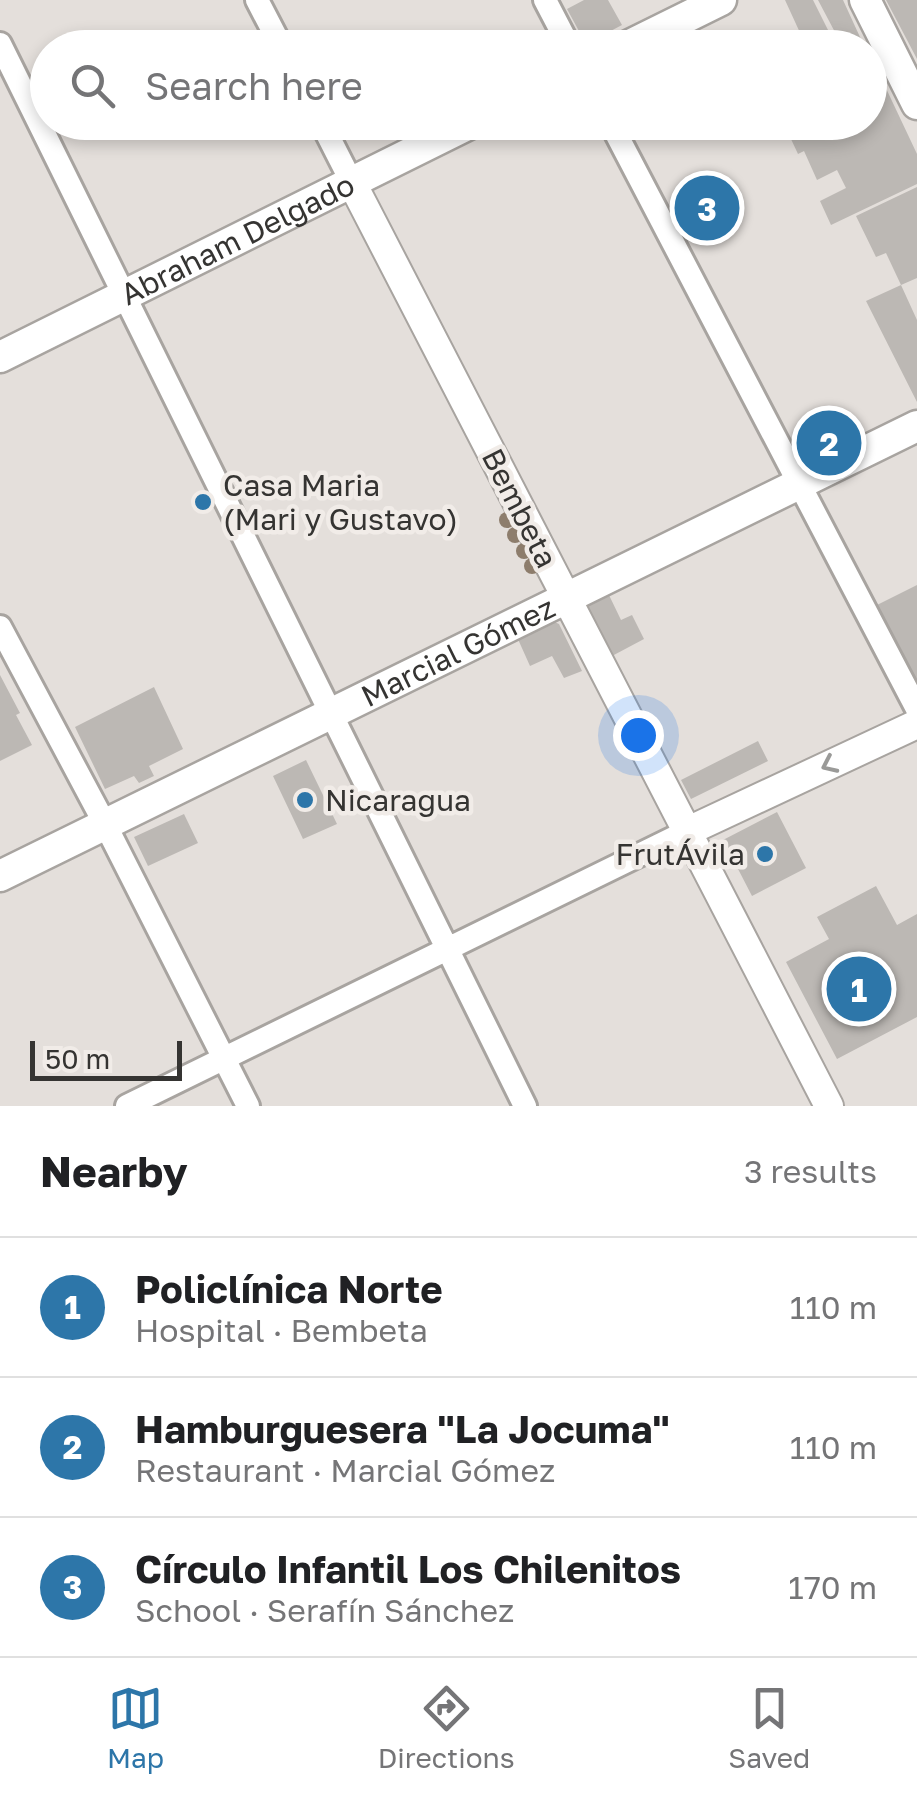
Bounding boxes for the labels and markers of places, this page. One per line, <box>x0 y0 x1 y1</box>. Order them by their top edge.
pin: 3 <box>674 170 740 246</box>
pin: 2 <box>796 406 862 480</box>
place label: Casa Maria (Mari y Gustavo) <box>223 467 458 537</box>
marker: Casa Maria (Mari y Gustavo) <box>192 491 214 513</box>
place label: Nicaragua <box>325 782 471 818</box>
marker: Nicaragua <box>294 789 316 811</box>
place label: FrutÁvila <box>616 836 745 872</box>
marker: FrutÁvila <box>754 843 776 865</box>
pin: 1 <box>826 952 892 1026</box>

